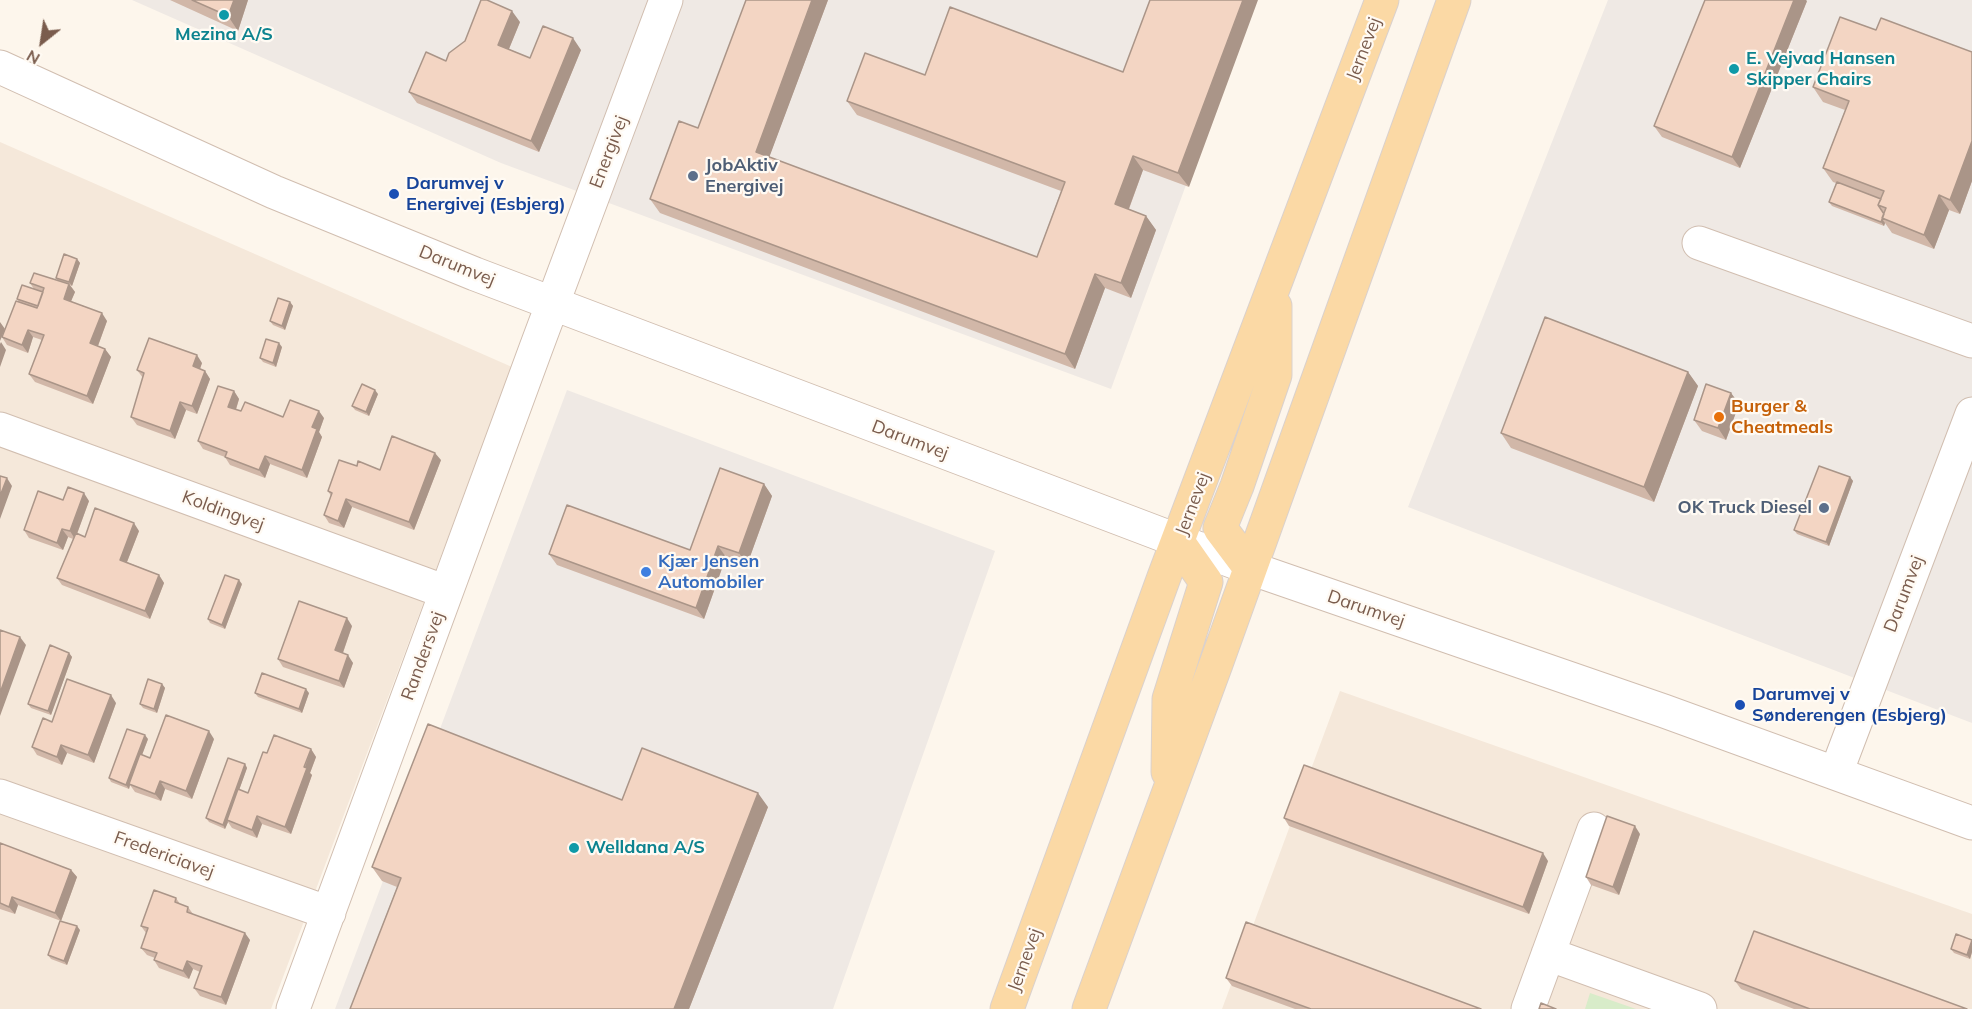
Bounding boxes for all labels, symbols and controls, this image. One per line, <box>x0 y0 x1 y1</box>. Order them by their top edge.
marker: Mezina A/S <box>217 8 231 22</box>
north arrow <box>12 12 72 72</box>
street label: Jernevej <box>1342 14 1386 84</box>
place label: Mezina A/S <box>175 24 273 46</box>
text: N <box>23 46 43 69</box>
place label: E. Vejvad Hansen Skipper Chairs <box>1746 48 1895 90</box>
marker: E. Vejvad Hansen Skipper Chairs <box>1727 62 1741 76</box>
street label: Energivej <box>585 113 633 191</box>
place label: JobAktiv Energivej <box>705 155 783 198</box>
marker: JobAktiv Energivej <box>686 169 700 183</box>
place label: Darumvej v Energivej (Esbjerg) <box>406 173 566 216</box>
marker: Darumvej v Energivej (Esbjerg) <box>387 187 401 201</box>
street label: Darumvej <box>416 241 498 291</box>
place label: Burger & Cheatmeals <box>1731 396 1833 438</box>
marker: Burger & Cheatmeals <box>1712 410 1726 424</box>
street label: Darumvej <box>869 416 951 464</box>
street label: Jernevej <box>1171 469 1215 539</box>
street label: Koldingvej <box>179 486 267 536</box>
place label: OK Truck Diesel <box>1678 497 1812 519</box>
marker: OK Truck Diesel <box>1817 501 1831 515</box>
place label: Kjær Jensen Automobiler <box>658 551 764 594</box>
street label: Darumvej <box>1880 553 1928 635</box>
marker: Kjær Jensen Automobiler <box>639 565 653 579</box>
street label: Darumvej <box>1324 586 1408 632</box>
street label: Randersvej <box>397 609 449 703</box>
place label: Darumvej v Sønderengen (Esbjerg) <box>1752 684 1947 726</box>
marker: Darumvej v Sønderengen (Esbjerg) <box>1733 698 1747 712</box>
street label: Fredericiavej <box>111 827 217 883</box>
place label: Welldana A/S <box>586 837 705 859</box>
marker: Welldana A/S <box>567 841 581 855</box>
street label: Jernevej <box>1004 925 1046 995</box>

